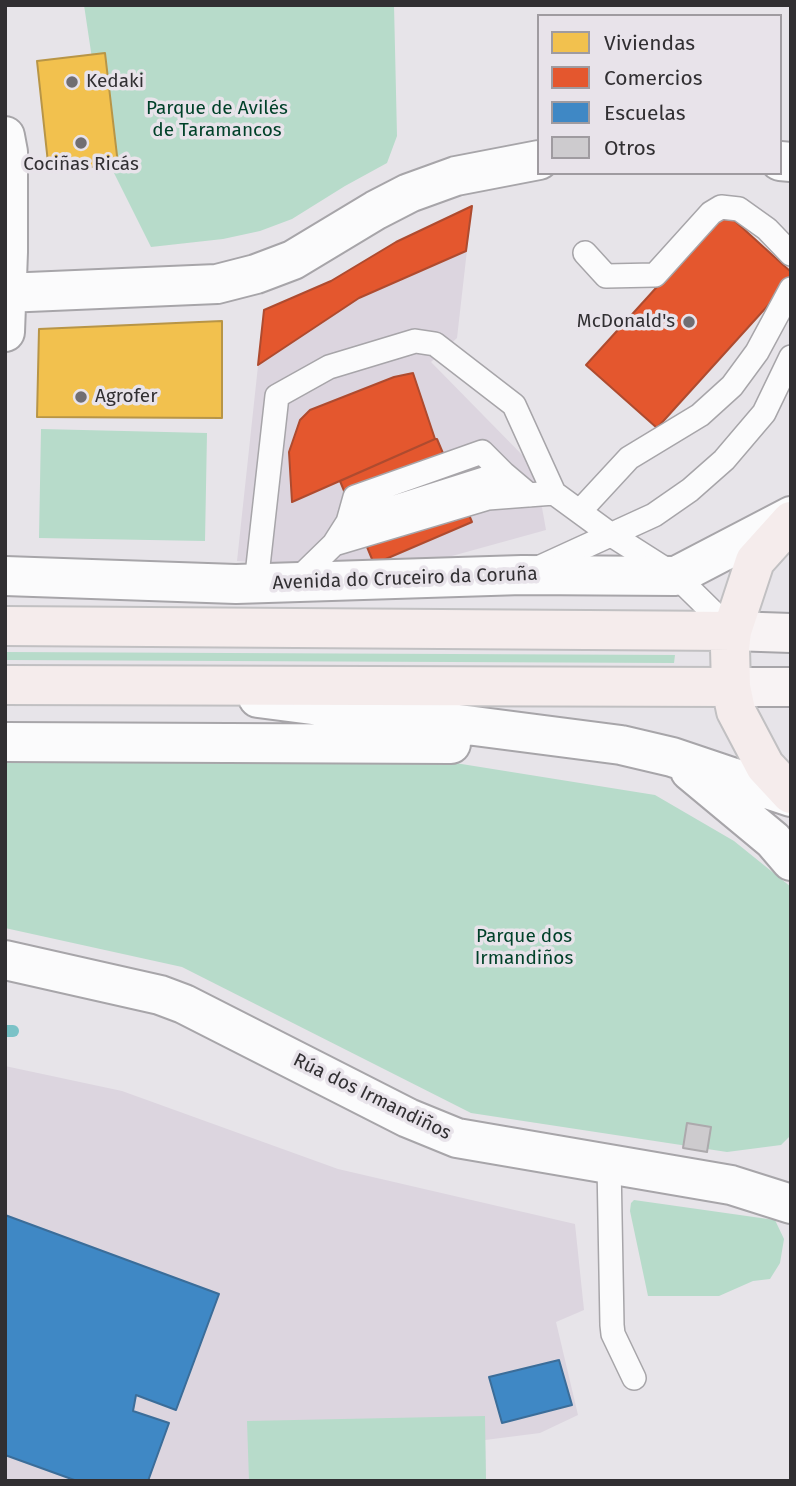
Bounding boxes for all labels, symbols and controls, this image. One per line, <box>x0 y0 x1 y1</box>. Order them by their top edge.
legend <box>537 14 782 175</box>
text: Viviendas <box>604 30 695 56</box>
text: Comercios <box>604 65 703 91</box>
place label: Kedaki <box>86 71 144 93</box>
marker: Kedaki <box>64 74 80 90</box>
park label: Parque de Avilés de Taramancos <box>146 98 288 142</box>
text: Escuelas <box>604 100 686 126</box>
marker: Cociñas Ricás <box>73 135 89 151</box>
text: Otros <box>604 135 656 161</box>
place label: Cociñas Ricás <box>23 154 139 176</box>
place label: McDonald's <box>577 311 675 333</box>
marker: McDonald's <box>681 314 697 330</box>
place label: Agrofer <box>95 386 157 408</box>
marker: Agrofer <box>73 389 89 405</box>
street label: Avenida do Cruceiro da Coruña <box>272 563 538 595</box>
park label: Parque dos Irmandiños <box>475 926 573 970</box>
street label: Rúa dos Irmandiños <box>289 1049 455 1145</box>

